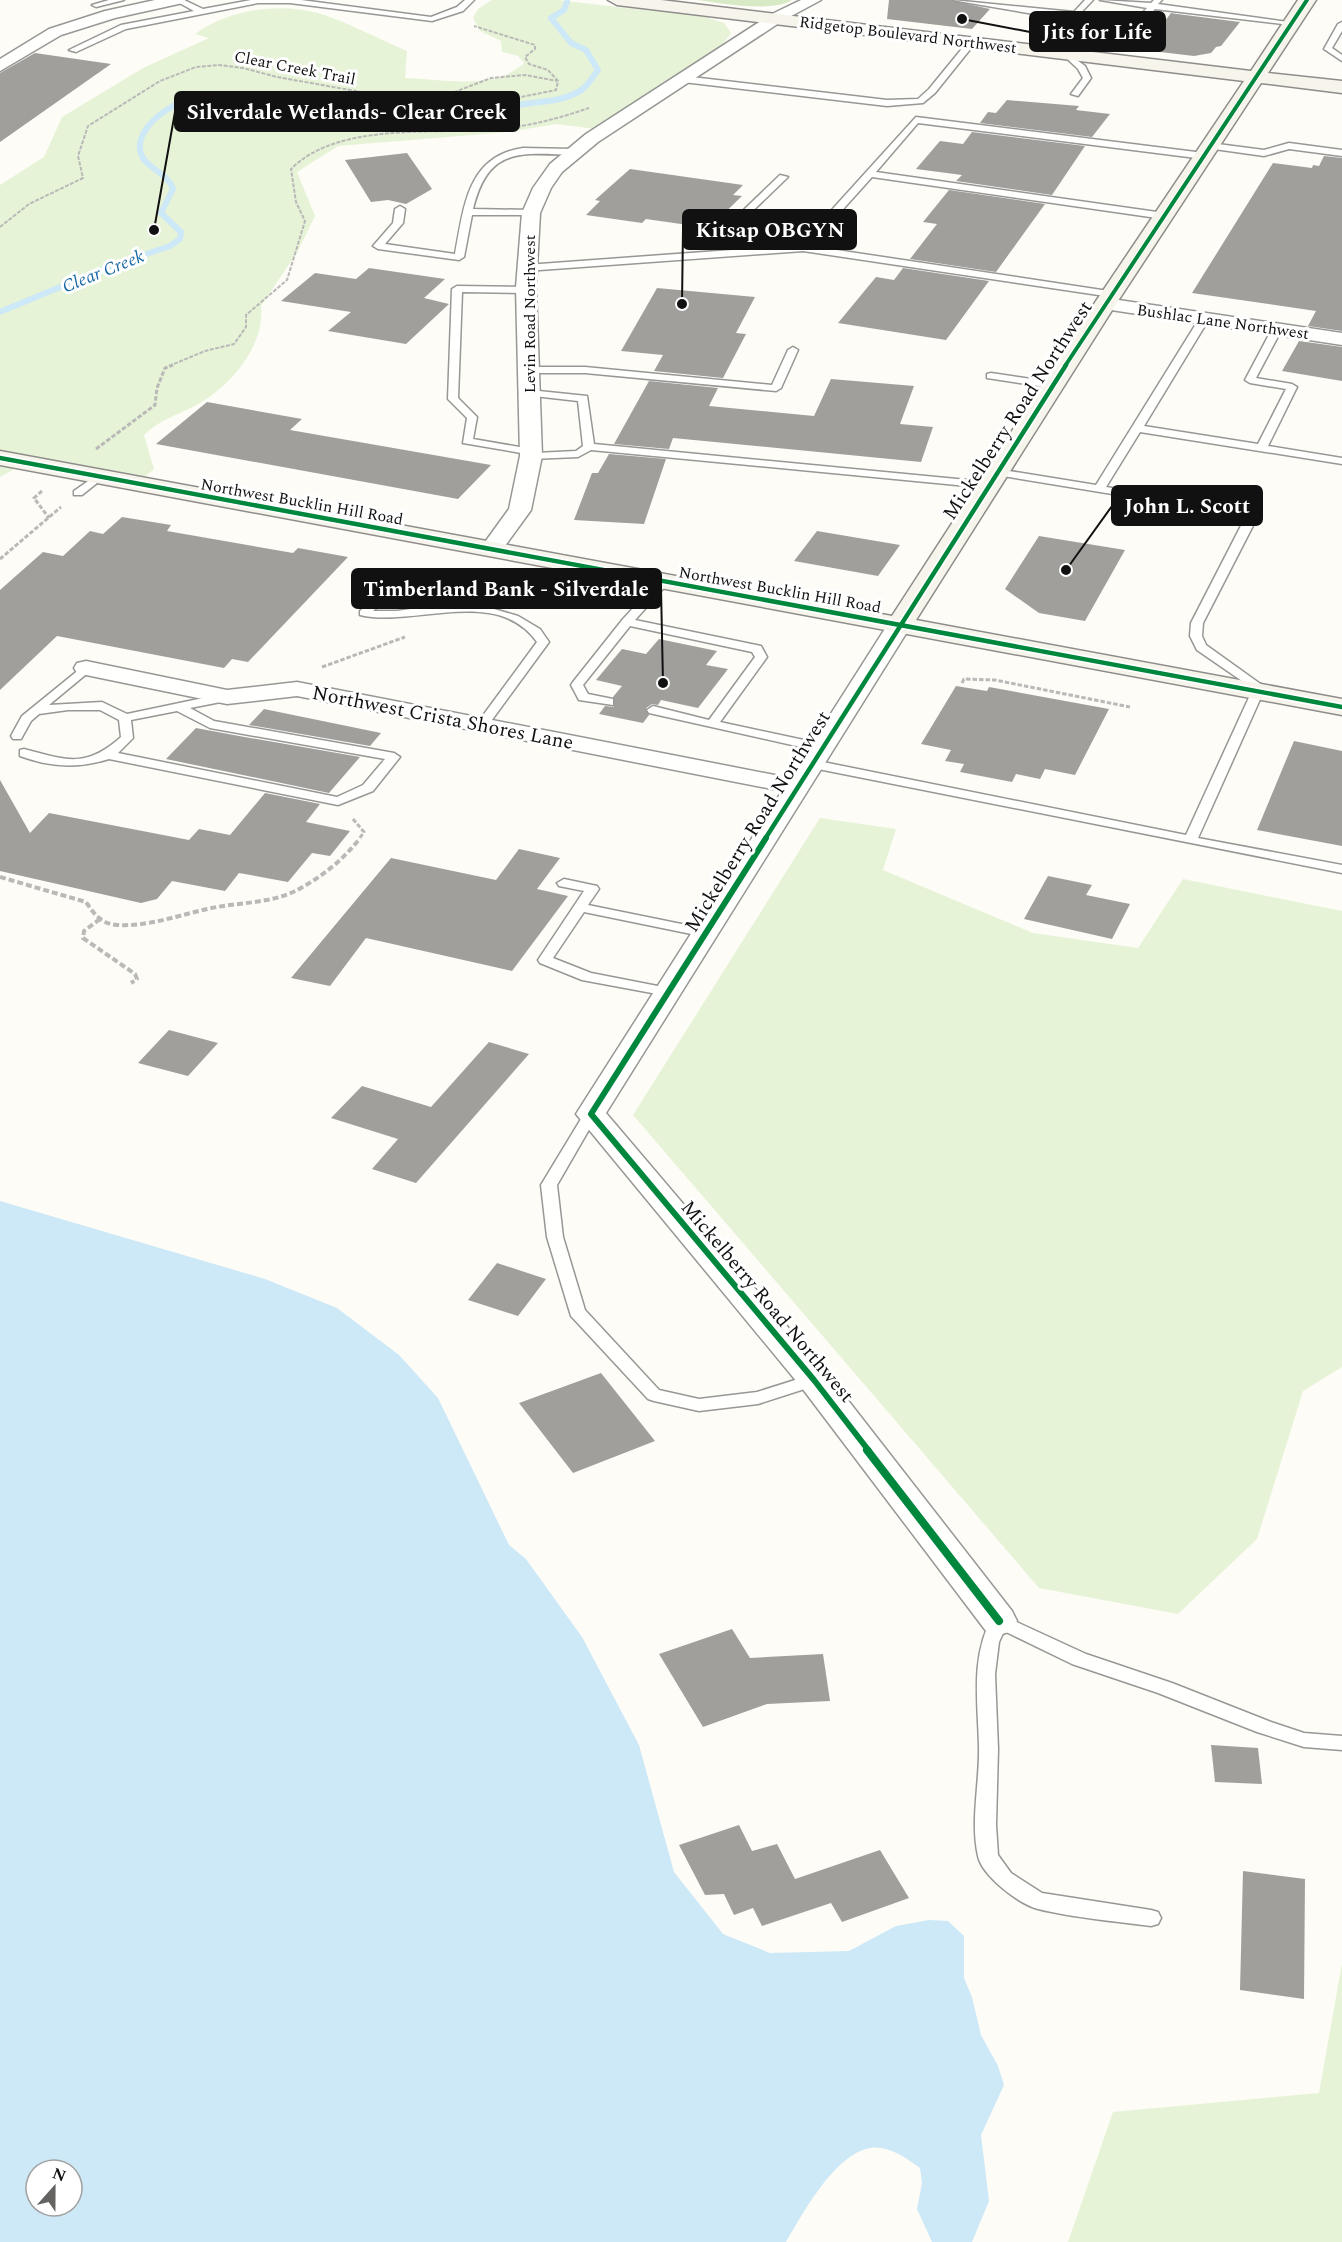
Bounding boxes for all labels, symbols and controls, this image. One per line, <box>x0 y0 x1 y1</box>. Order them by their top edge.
street label: Ridgetop Boulevard Northwest <box>798 10 1018 60</box>
callout: Jits for Life <box>1030 12 1165 51</box>
text: Jits for Life <box>1042 17 1152 49</box>
street label: Clear Creek Trail <box>232 44 357 92</box>
callout: Silverdale Wetlands- Clear Creek <box>175 92 519 131</box>
text: Silverdale Wetlands- Clear Creek <box>187 97 507 129</box>
callout: Kitsap OBGYN <box>683 210 856 249</box>
text: Kitsap OBGYN <box>695 215 845 247</box>
street label: Levin Road Northwest <box>518 234 542 393</box>
water label: Clear Creek <box>58 243 149 300</box>
street label: Mickelberry Road Northwest <box>935 295 1100 526</box>
street label: Bushlac Lane Northwest <box>1135 298 1311 346</box>
street label: Northwest Bucklin Hill Road <box>199 472 405 532</box>
callout: John L. Scott <box>1112 486 1262 525</box>
text: John L. Scott <box>1124 491 1250 523</box>
street label: Northwest Bucklin Hill Road <box>677 560 883 620</box>
callout: Timberland Bank - Silverdale <box>352 569 661 608</box>
text: Timberland Bank - Silverdale <box>363 574 649 606</box>
street label: Northwest Crista Shores Lane <box>310 678 576 758</box>
street label: Mickelberry Road Northwest <box>677 705 839 938</box>
street label: Mickelberry Road Northwest <box>673 1194 861 1409</box>
north arrow <box>24 2158 84 2218</box>
text: N <box>49 2161 69 2188</box>

